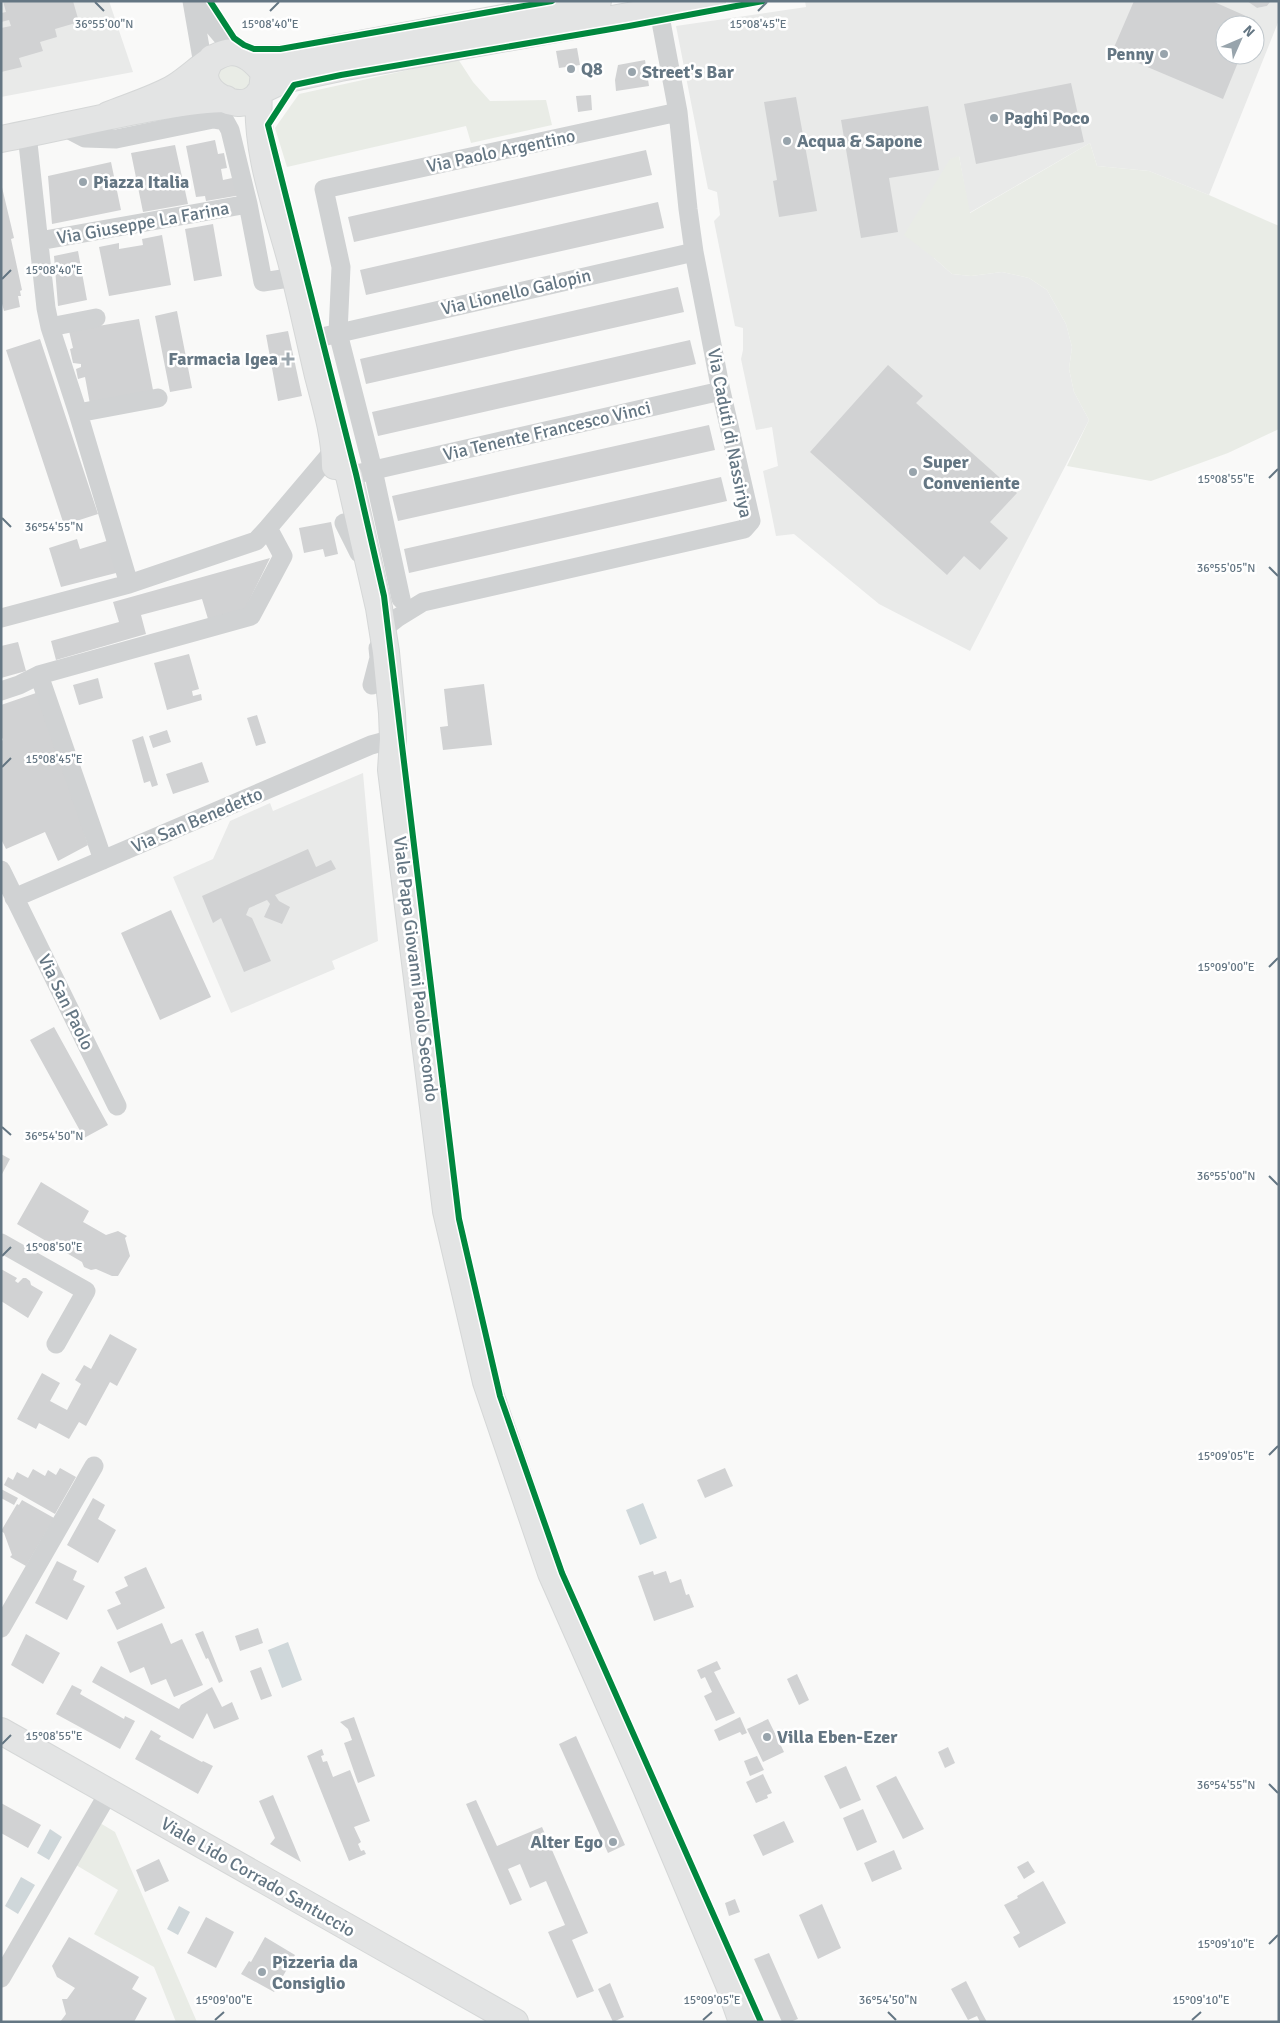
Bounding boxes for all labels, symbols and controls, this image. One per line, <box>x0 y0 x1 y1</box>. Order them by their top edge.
north arrow <box>1215 15 1265 65</box>
text: 36°55'00"N <box>75 17 133 32</box>
text: 15°08'40"E <box>241 17 299 32</box>
text: 15°08'45"E <box>729 17 787 32</box>
text: N <box>1239 22 1258 41</box>
place label: Penny <box>1106 43 1154 65</box>
marker: Penny <box>1158 48 1170 60</box>
place label: Q8 <box>581 58 603 80</box>
place label: Street's Bar <box>642 61 735 83</box>
marker: Q8 <box>565 63 577 75</box>
marker: Street's Bar <box>626 66 638 78</box>
place label: Paghi Poco <box>1004 107 1090 129</box>
marker: Paghi Poco <box>988 112 1000 124</box>
street label: Via Paolo Argentino <box>425 125 577 177</box>
place label: Acqua & Sapone <box>797 130 923 152</box>
marker: Acqua & Sapone <box>781 135 793 147</box>
place label: Piazza Italia <box>93 171 189 193</box>
marker: Piazza Italia <box>77 176 89 188</box>
street label: Via Giuseppe La Farina <box>55 197 231 249</box>
text: 15°08'40"E <box>25 263 83 278</box>
street label: Via Lionello Galopin <box>439 264 593 320</box>
street label: Via Caduti di Nassiriya <box>703 346 757 520</box>
place label: Farmacia Igea <box>168 348 278 370</box>
marker: Farmacia Igea <box>282 353 294 365</box>
street label: Via Tenente Francesco Vinci <box>441 396 653 466</box>
place label: Super Conveniente <box>923 451 1020 494</box>
marker: Super Conveniente <box>907 466 919 478</box>
text: 15°08'55"E <box>1197 472 1255 487</box>
text: 36°54'55"N <box>25 520 83 535</box>
text: 36°55'05"N <box>1197 561 1255 576</box>
text: 15°08'45"E <box>25 752 83 767</box>
street label: Via San Benedetto <box>128 782 266 858</box>
street label: Viale Papa Giovanni Paolo Secondo <box>389 835 443 1103</box>
street label: Via San Paolo <box>33 950 99 1054</box>
text: 15°09'00"E <box>1197 960 1255 975</box>
text: 36°54'50"N <box>25 1129 83 1144</box>
text: 36°55'00"N <box>1197 1169 1255 1184</box>
text: 15°08'50"E <box>25 1240 83 1255</box>
text: 15°09'05"E <box>1197 1449 1255 1464</box>
place label: Villa Eben-Ezer <box>777 1726 898 1748</box>
text: 15°08'55"E <box>25 1729 83 1744</box>
marker: Villa Eben-Ezer <box>761 1731 773 1743</box>
text: 36°54'55"N <box>1197 1778 1255 1793</box>
street label: Viale Lido Corrado Santuccio <box>157 1812 359 1942</box>
place label: Alter Ego <box>530 1831 603 1853</box>
marker: Alter Ego <box>607 1836 619 1848</box>
text: 15°09'10"E <box>1197 1937 1255 1952</box>
place label: Pizzeria da Consiglio <box>272 1951 358 1994</box>
marker: Pizzeria da Consiglio <box>256 1966 268 1978</box>
text: 15°09'00"E <box>195 1993 253 2008</box>
text: 15°09'05"E <box>683 1993 741 2008</box>
text: 36°54'50"N <box>859 1993 917 2008</box>
text: 15°09'10"E <box>1172 1993 1230 2008</box>

